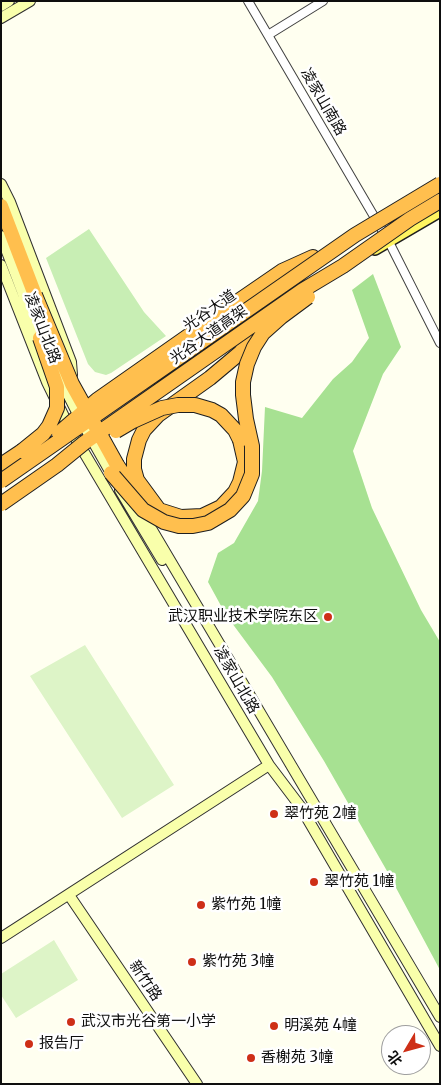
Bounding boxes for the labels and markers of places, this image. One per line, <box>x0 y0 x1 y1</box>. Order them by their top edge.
place label: 武汉职业技术学院东区 <box>168 608 318 626</box>
marker: 武汉职业技术学院东区 <box>322 611 334 623</box>
place label: 翠竹苑 2幢 <box>284 805 356 823</box>
marker: 翠竹苑 2幢 <box>268 808 280 820</box>
place label: 翠竹苑 1幢 <box>324 873 394 891</box>
marker: 翠竹苑 1幢 <box>308 876 320 888</box>
place label: 紫竹苑 1幢 <box>211 896 281 914</box>
marker: 紫竹苑 1幢 <box>195 899 207 911</box>
place label: 紫竹苑 3幢 <box>202 953 274 971</box>
marker: 紫竹苑 3幢 <box>186 956 198 968</box>
place label: 武汉市光谷第一小学 <box>81 1013 216 1031</box>
marker: 武汉市光谷第一小学 <box>65 1016 77 1028</box>
place label: 明溪苑 4幢 <box>284 1017 357 1035</box>
marker: 明溪苑 4幢 <box>268 1020 280 1032</box>
place label: 报告厅 <box>39 1035 84 1053</box>
marker: 报告厅 <box>23 1038 35 1050</box>
place label: 香榭苑 3幢 <box>261 1049 333 1067</box>
marker: 香榭苑 3幢 <box>245 1052 257 1064</box>

